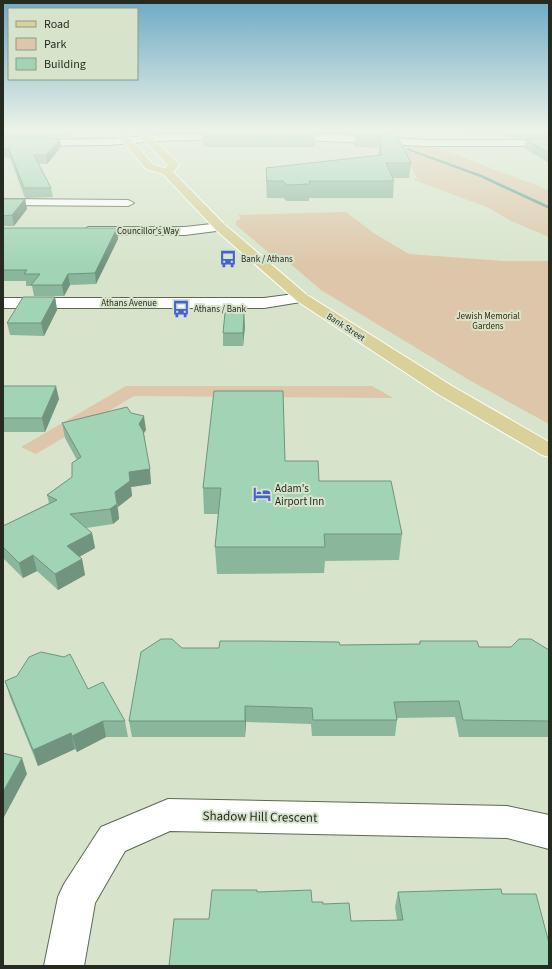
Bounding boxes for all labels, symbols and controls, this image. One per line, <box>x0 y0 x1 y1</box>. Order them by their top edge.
legend <box>8 8 138 80</box>
text: Road <box>44 16 70 33</box>
text: Park <box>44 36 66 53</box>
text: Building <box>44 56 86 73</box>
street label: Councillor's Way <box>117 225 180 238</box>
bus stop icon: Bank / Athans <box>218 249 238 269</box>
place label: Bank / Athans <box>241 253 293 266</box>
street label: Athans Avenue <box>101 297 157 310</box>
bus stop icon: Athans / Bank <box>171 299 191 319</box>
place label: Athans / Bank <box>194 303 246 316</box>
street label: Bank Street <box>324 310 368 345</box>
park label: Jewish Memorial Gardens <box>456 310 520 333</box>
place label: Adam's Airport Inn <box>275 481 324 509</box>
hotel icon: Adam's Airport Inn <box>252 484 272 504</box>
street label: Shadow Hill Crescent <box>202 807 318 827</box>

